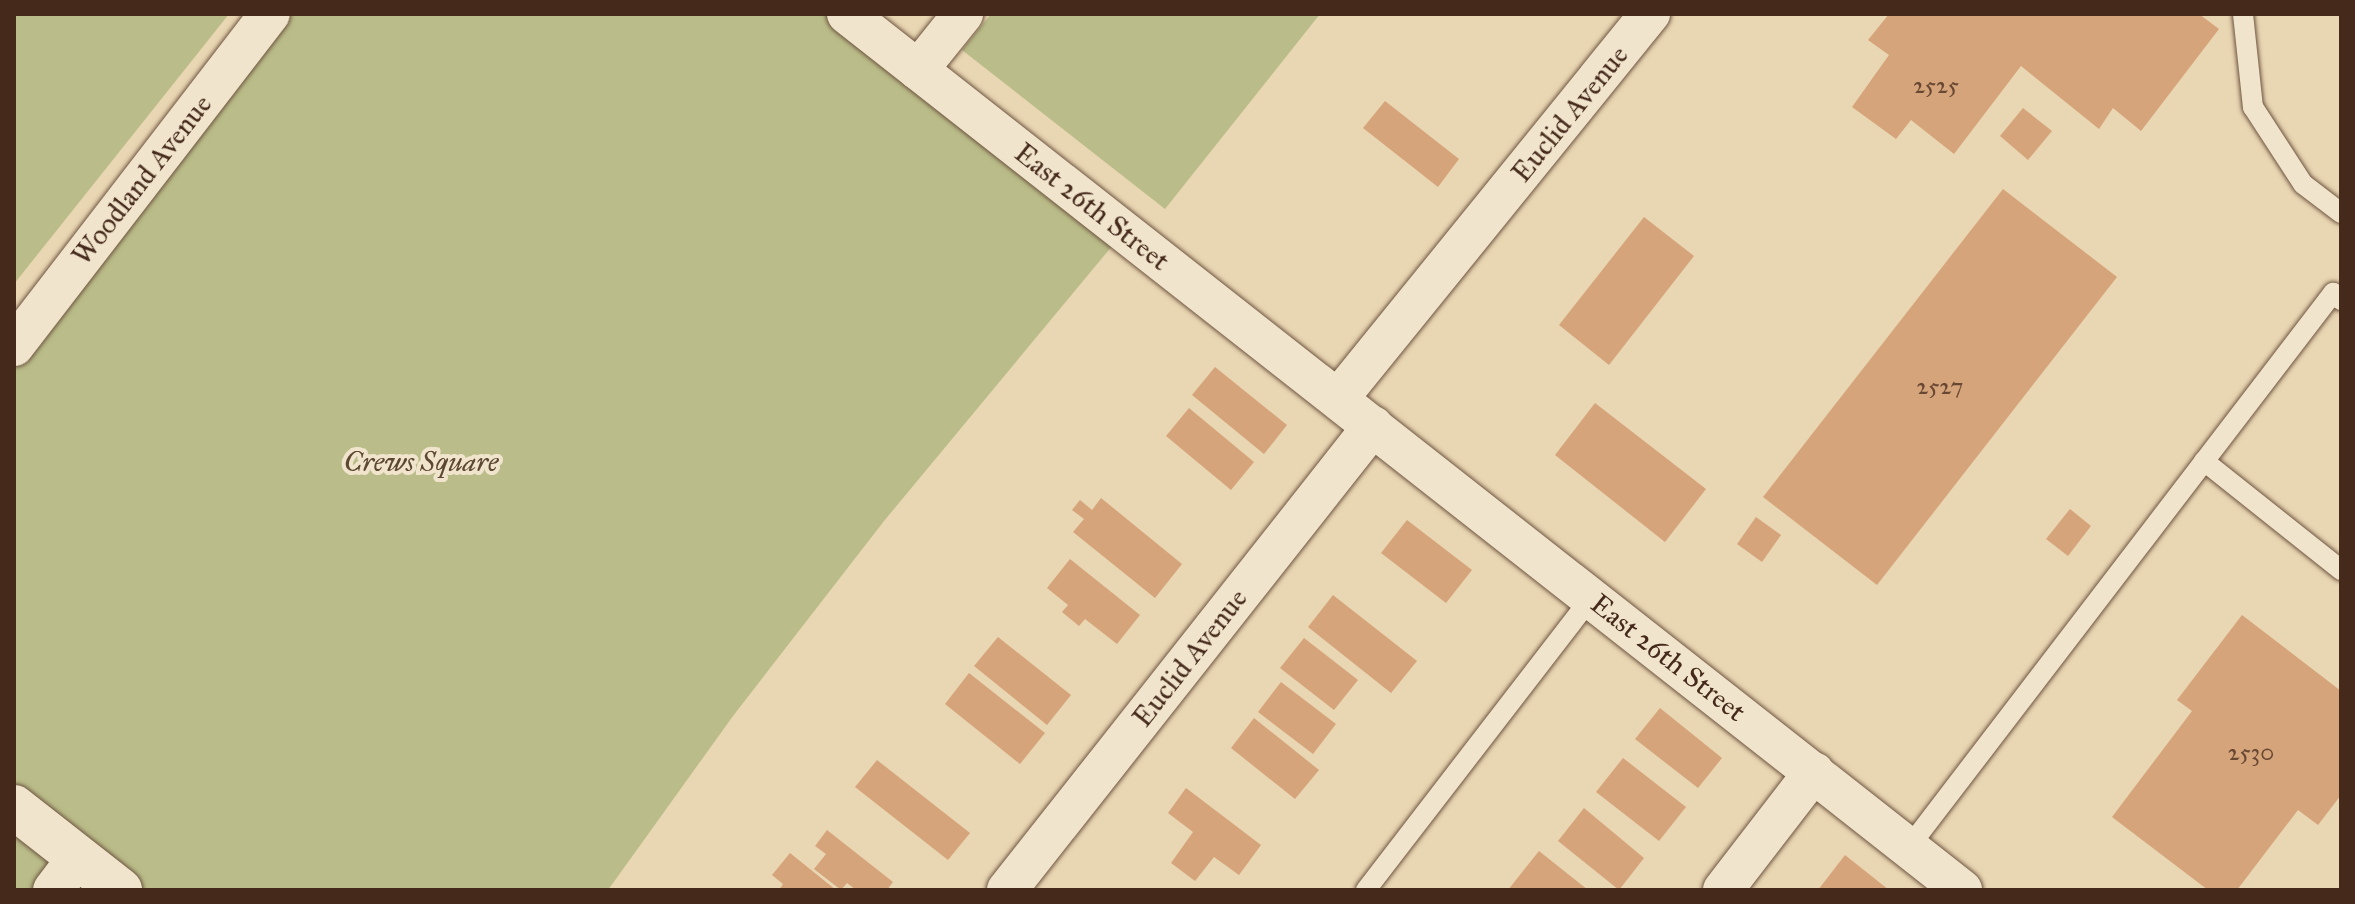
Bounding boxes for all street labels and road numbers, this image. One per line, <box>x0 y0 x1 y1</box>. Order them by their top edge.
street label: Euclid Avenue <box>1505 39 1635 189</box>
street label: Woodland Avenue <box>65 88 219 272</box>
street label: East 26th Street <box>1008 136 1176 278</box>
street label: Euclid Avenue <box>1126 582 1254 734</box>
street label: East 26th Street <box>1584 587 1752 729</box>

